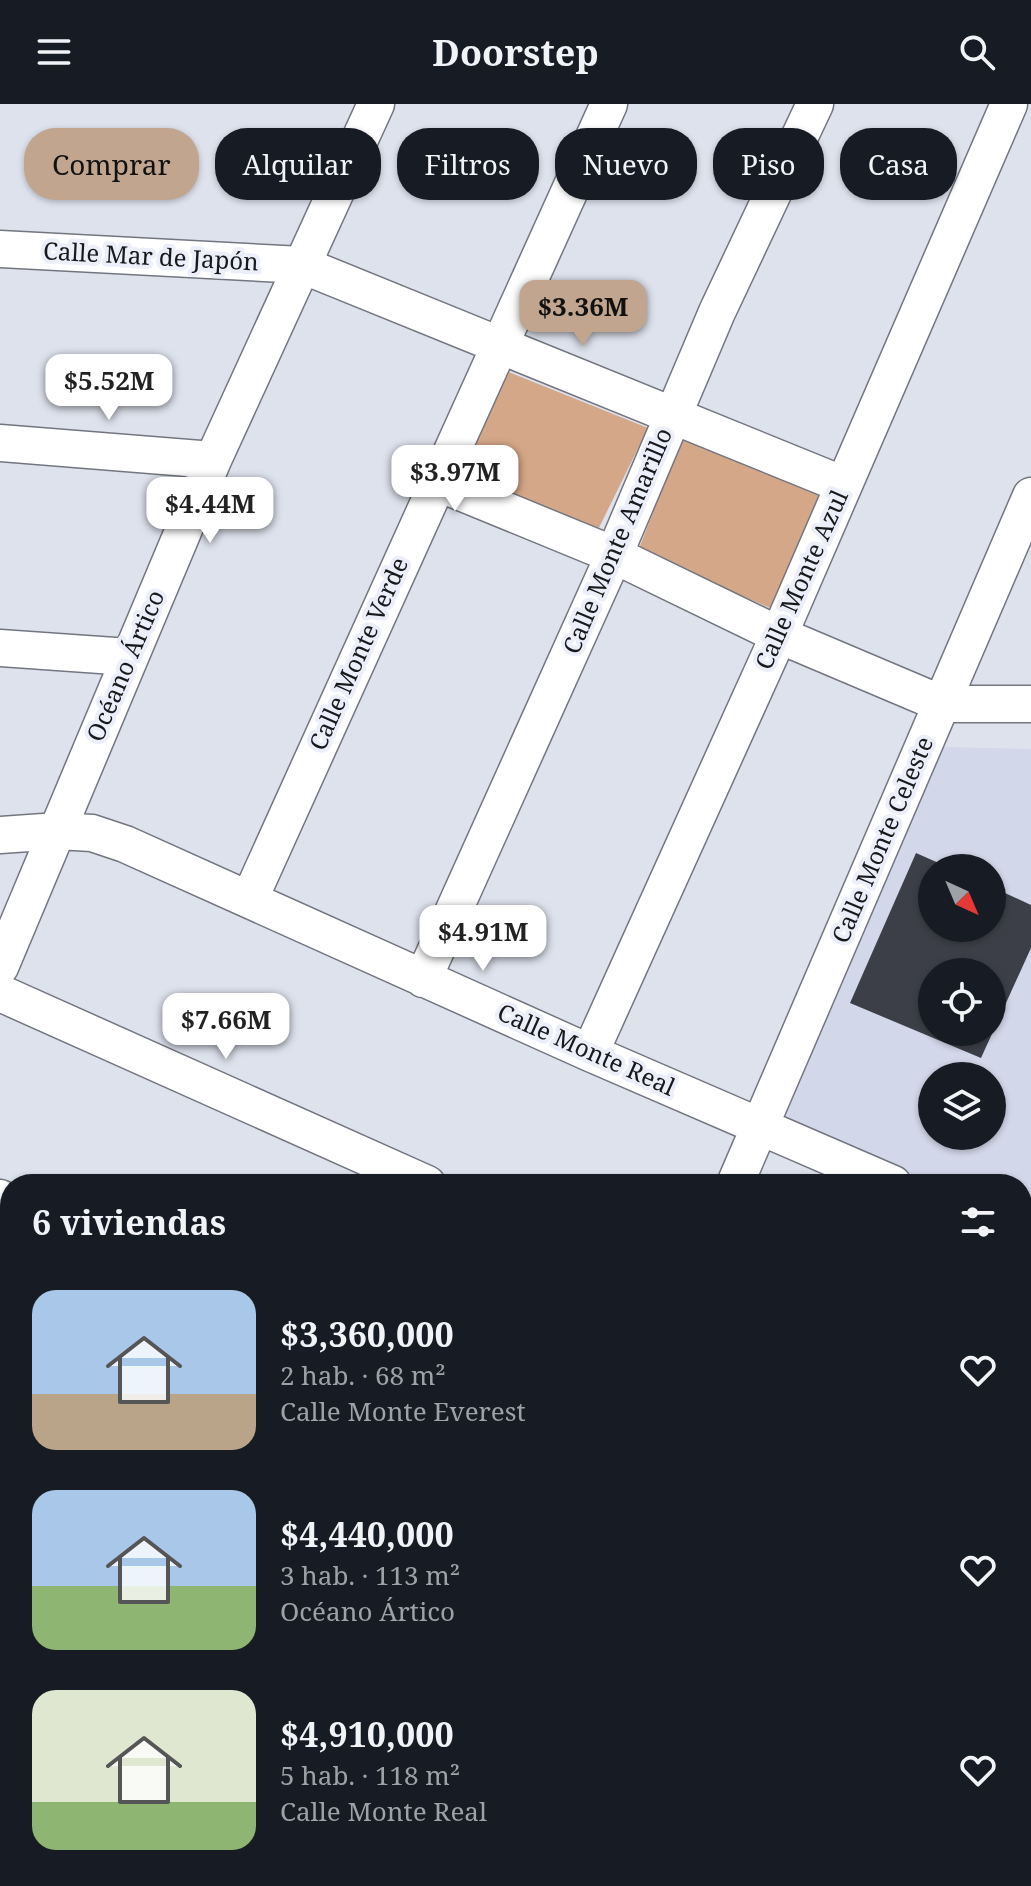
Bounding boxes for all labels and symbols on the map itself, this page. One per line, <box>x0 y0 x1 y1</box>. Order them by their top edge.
street label: Calle Mar de Japón <box>42 233 260 278</box>
pin: $3.36M <box>518 280 648 348</box>
pin: $5.52M <box>44 354 174 422</box>
street label: Calle Monte Amarillo <box>554 422 679 658</box>
pin: $3.97M <box>390 445 520 513</box>
pin: $4.44M <box>145 477 275 545</box>
street label: Calle Monte Azul <box>746 484 855 674</box>
street label: Calle Monte Verde <box>300 552 415 755</box>
street label: Océano Ártico <box>78 585 171 746</box>
street label: Calle Monte Celeste <box>823 731 940 948</box>
north arrow <box>918 854 1006 942</box>
pin: $4.91M <box>418 905 548 973</box>
pin: $7.66M <box>161 993 291 1061</box>
street label: Calle Monte Real <box>493 995 681 1103</box>

